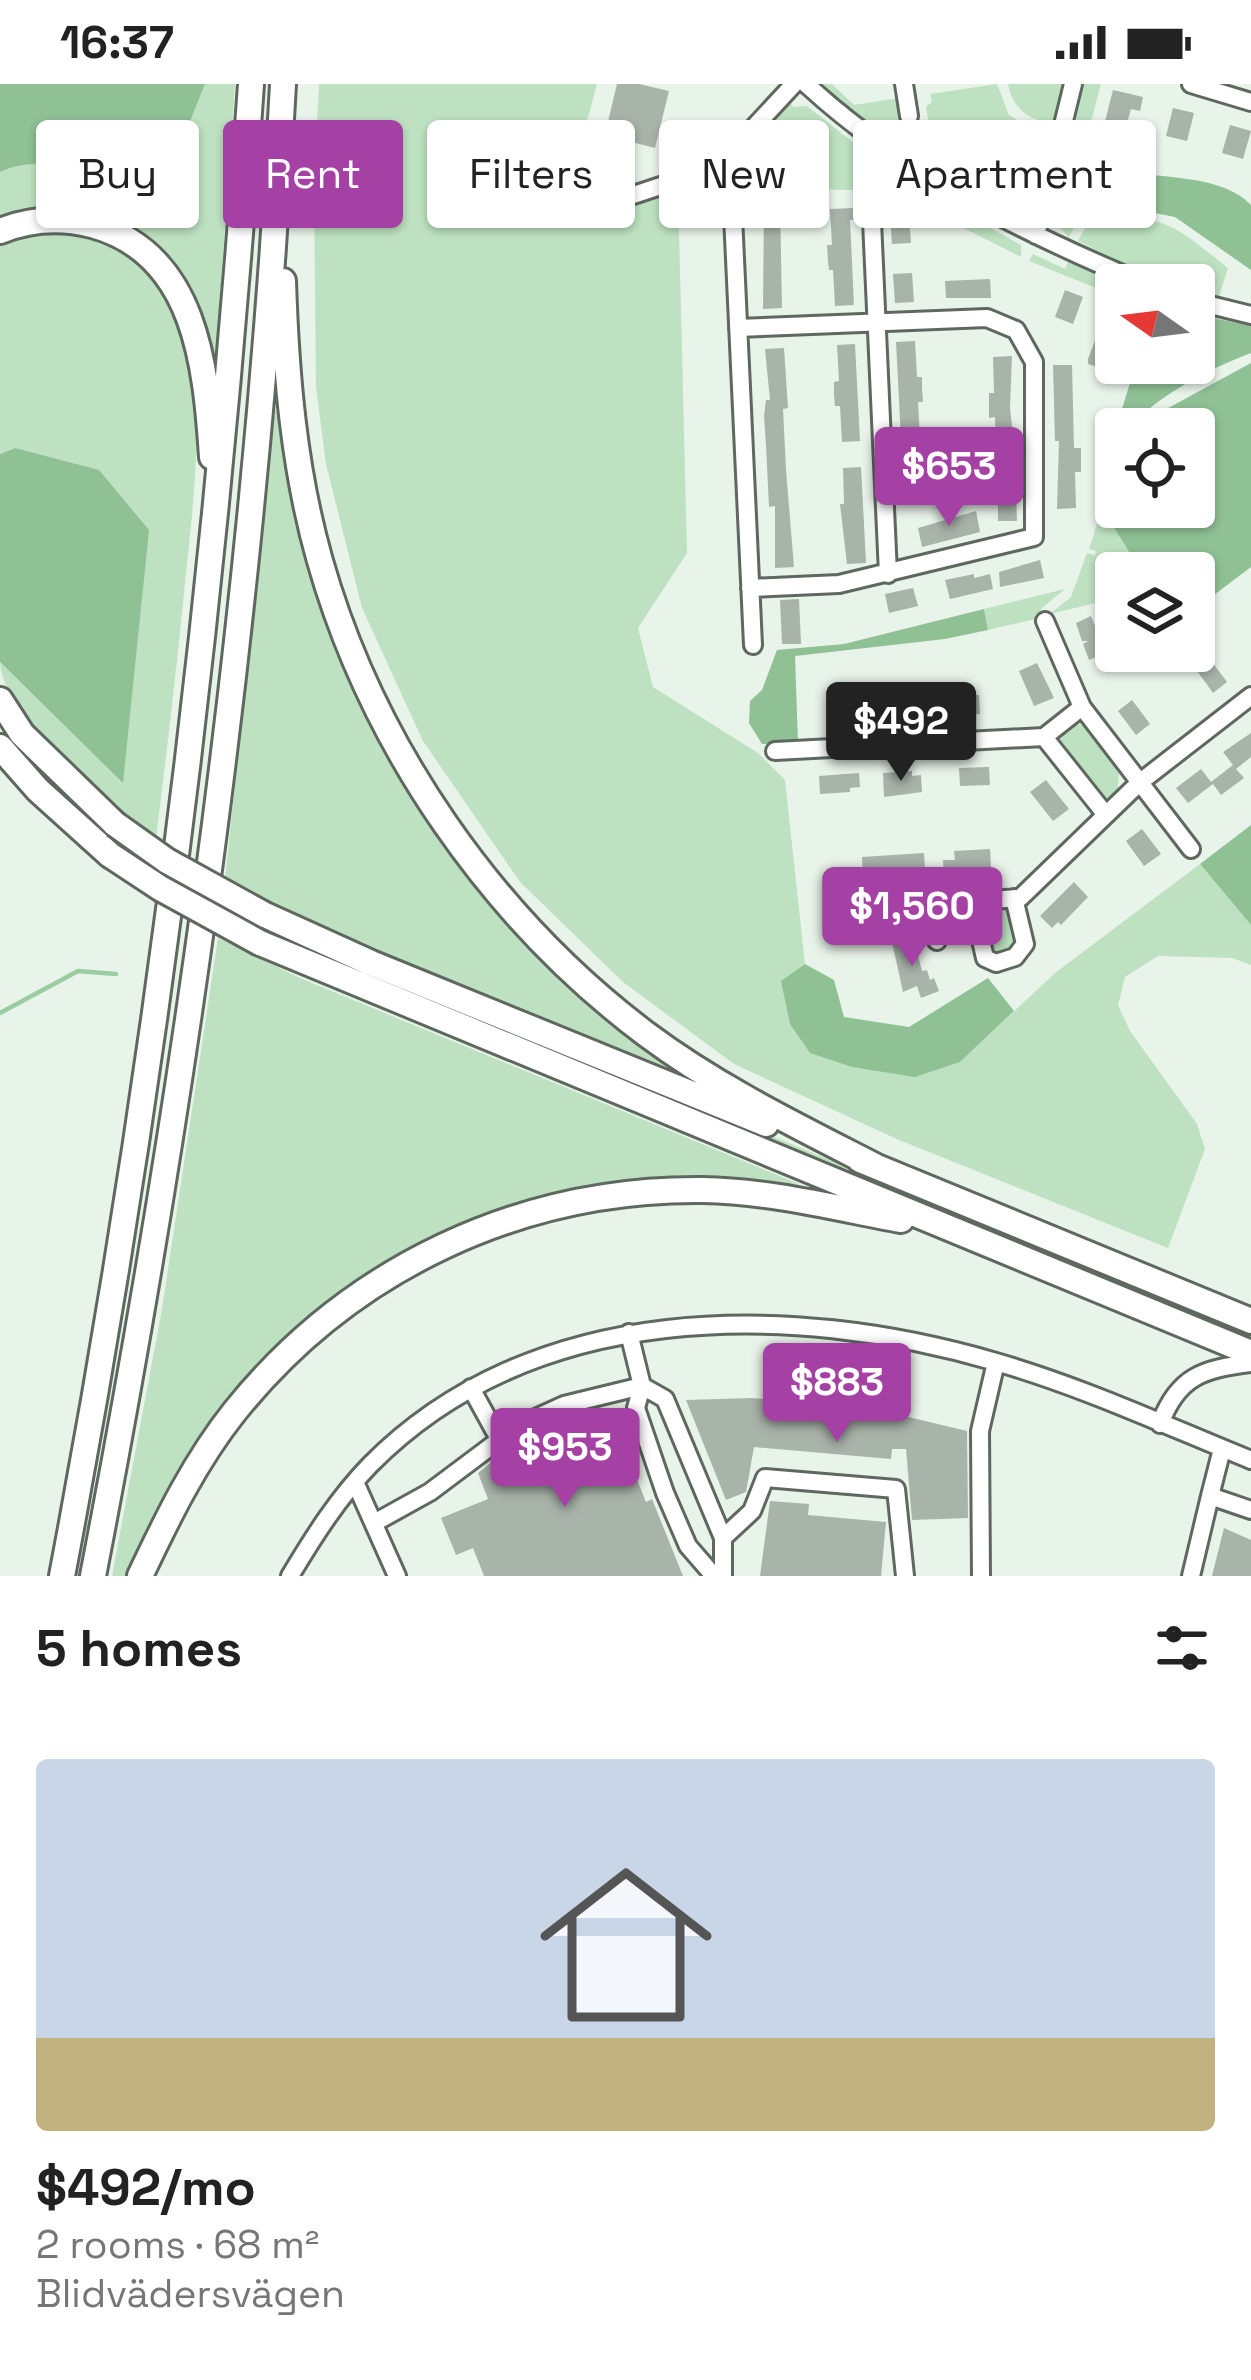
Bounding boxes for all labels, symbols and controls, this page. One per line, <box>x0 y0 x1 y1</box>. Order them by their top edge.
text: 16:37 <box>60 14 174 71</box>
chip: Buy <box>36 120 199 228</box>
chip: Rent <box>223 120 403 228</box>
chip: Filters <box>427 120 635 228</box>
chip: New <box>659 120 829 228</box>
chip: Apartment <box>853 120 1156 228</box>
north arrow <box>1095 264 1215 384</box>
map controls <box>1095 264 1215 672</box>
button: locate <box>1095 408 1215 528</box>
pin: $653 <box>878 427 1020 529</box>
text: $653 <box>902 441 996 490</box>
button: layers <box>1095 552 1215 672</box>
pin: $492 <box>830 682 972 784</box>
text: $492 <box>853 696 949 745</box>
pin: $1,560 <box>814 867 1010 969</box>
text: $1,560 <box>849 881 975 930</box>
pin: $883 <box>766 1343 908 1445</box>
text: $883 <box>790 1357 884 1406</box>
pin: $953 <box>494 1408 636 1510</box>
text: $953 <box>518 1422 612 1471</box>
icon: filters <box>1149 1615 1215 1681</box>
text: 5 homes <box>36 1616 242 1681</box>
icon: home <box>518 1837 734 2053</box>
text: $492/mo <box>36 2155 256 2220</box>
text: 2 rooms · 68 m² <box>36 2220 319 2269</box>
text: Blidvädersvägen <box>36 2269 345 2318</box>

